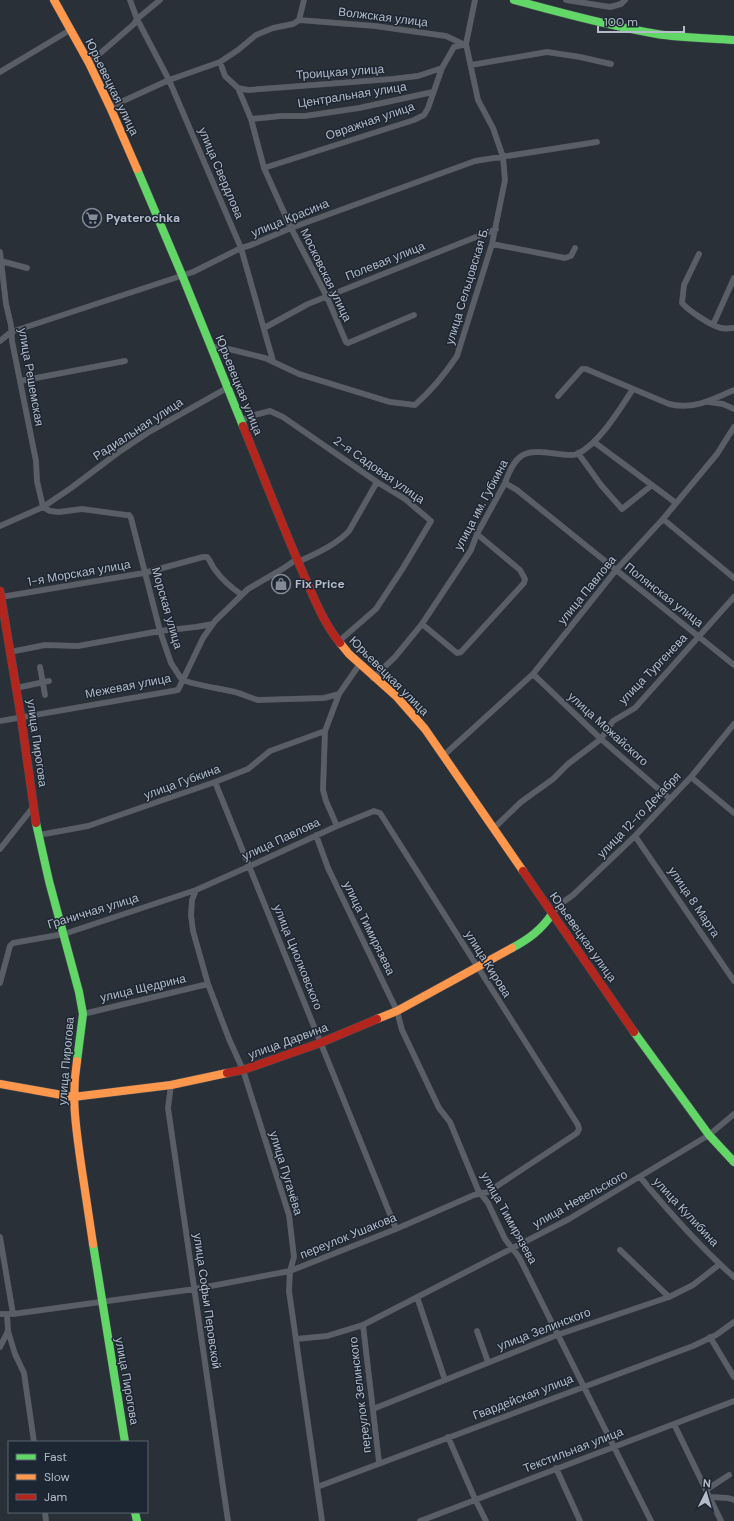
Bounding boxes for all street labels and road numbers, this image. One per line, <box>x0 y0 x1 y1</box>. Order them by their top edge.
street label: Волжская улица <box>337 4 429 30</box>
street label: Юрьевецкая улица <box>81 36 143 139</box>
street label: Троицкая улица <box>295 61 385 83</box>
street label: Центральная улица <box>296 78 408 112</box>
street label: Овражная улица <box>323 98 417 144</box>
street label: улица Свердлова <box>195 125 248 221</box>
street label: улица Красина <box>249 195 332 241</box>
street label: улица Сельцовская Б. <box>441 225 493 347</box>
street label: Московская улица <box>296 226 356 325</box>
street label: Полевая улица <box>343 238 427 284</box>
street label: улица Решемская <box>14 327 48 427</box>
street label: Юрьевецкая улица <box>212 333 266 438</box>
street label: Радиальная улица <box>90 394 186 464</box>
street label: 2-я Садовая улица <box>330 433 428 508</box>
street label: улица им. Губкина <box>450 457 512 553</box>
street label: улица Павлова <box>554 552 620 628</box>
street label: 1-я Морская улица <box>26 556 132 590</box>
street label: Полянская улица <box>621 559 707 631</box>
street label: Морская улица <box>148 565 186 651</box>
street label: улица Тургенева <box>615 630 691 708</box>
street label: Юрьевецкая улица <box>346 633 432 719</box>
street label: Межевая улица <box>84 670 173 702</box>
street label: улица Можайского <box>564 689 652 770</box>
street label: улица Пирогова <box>23 698 51 788</box>
street label: улица Губкина <box>142 761 223 803</box>
street label: улица 12-го Декабря <box>594 768 684 862</box>
street label: улица Павлова <box>239 814 323 864</box>
street label: улица 8 Марта <box>664 864 724 941</box>
street label: улица Тимирязева <box>339 878 399 978</box>
street label: Граничная улица <box>45 889 141 932</box>
street label: Юрьевецкая улица <box>546 889 620 985</box>
street label: улица Циолковского <box>270 902 327 1012</box>
street label: улица Кирова <box>461 927 515 1001</box>
street label: улица Щедрина <box>99 970 188 1006</box>
street label: улица Пирогова <box>54 1016 78 1106</box>
street label: улица Дарвина <box>246 1019 331 1063</box>
street label: улица Пугачёва <box>266 1129 306 1217</box>
street label: улица Невельского <box>530 1166 631 1232</box>
street label: улица Тимирязева <box>477 1169 541 1267</box>
street label: улица Кулибина <box>650 1174 723 1250</box>
street label: переулок Ушакова <box>297 1209 399 1263</box>
street label: улица Софьи Перовской <box>190 1232 224 1370</box>
street label: улица Зелинского <box>495 1304 593 1354</box>
street label: улица Пирогова <box>111 1336 143 1426</box>
street label: переулок Зелинского <box>345 1336 375 1454</box>
street label: Гвардейская улица <box>470 1370 576 1424</box>
street label: Текстильная улица <box>521 1423 626 1476</box>

